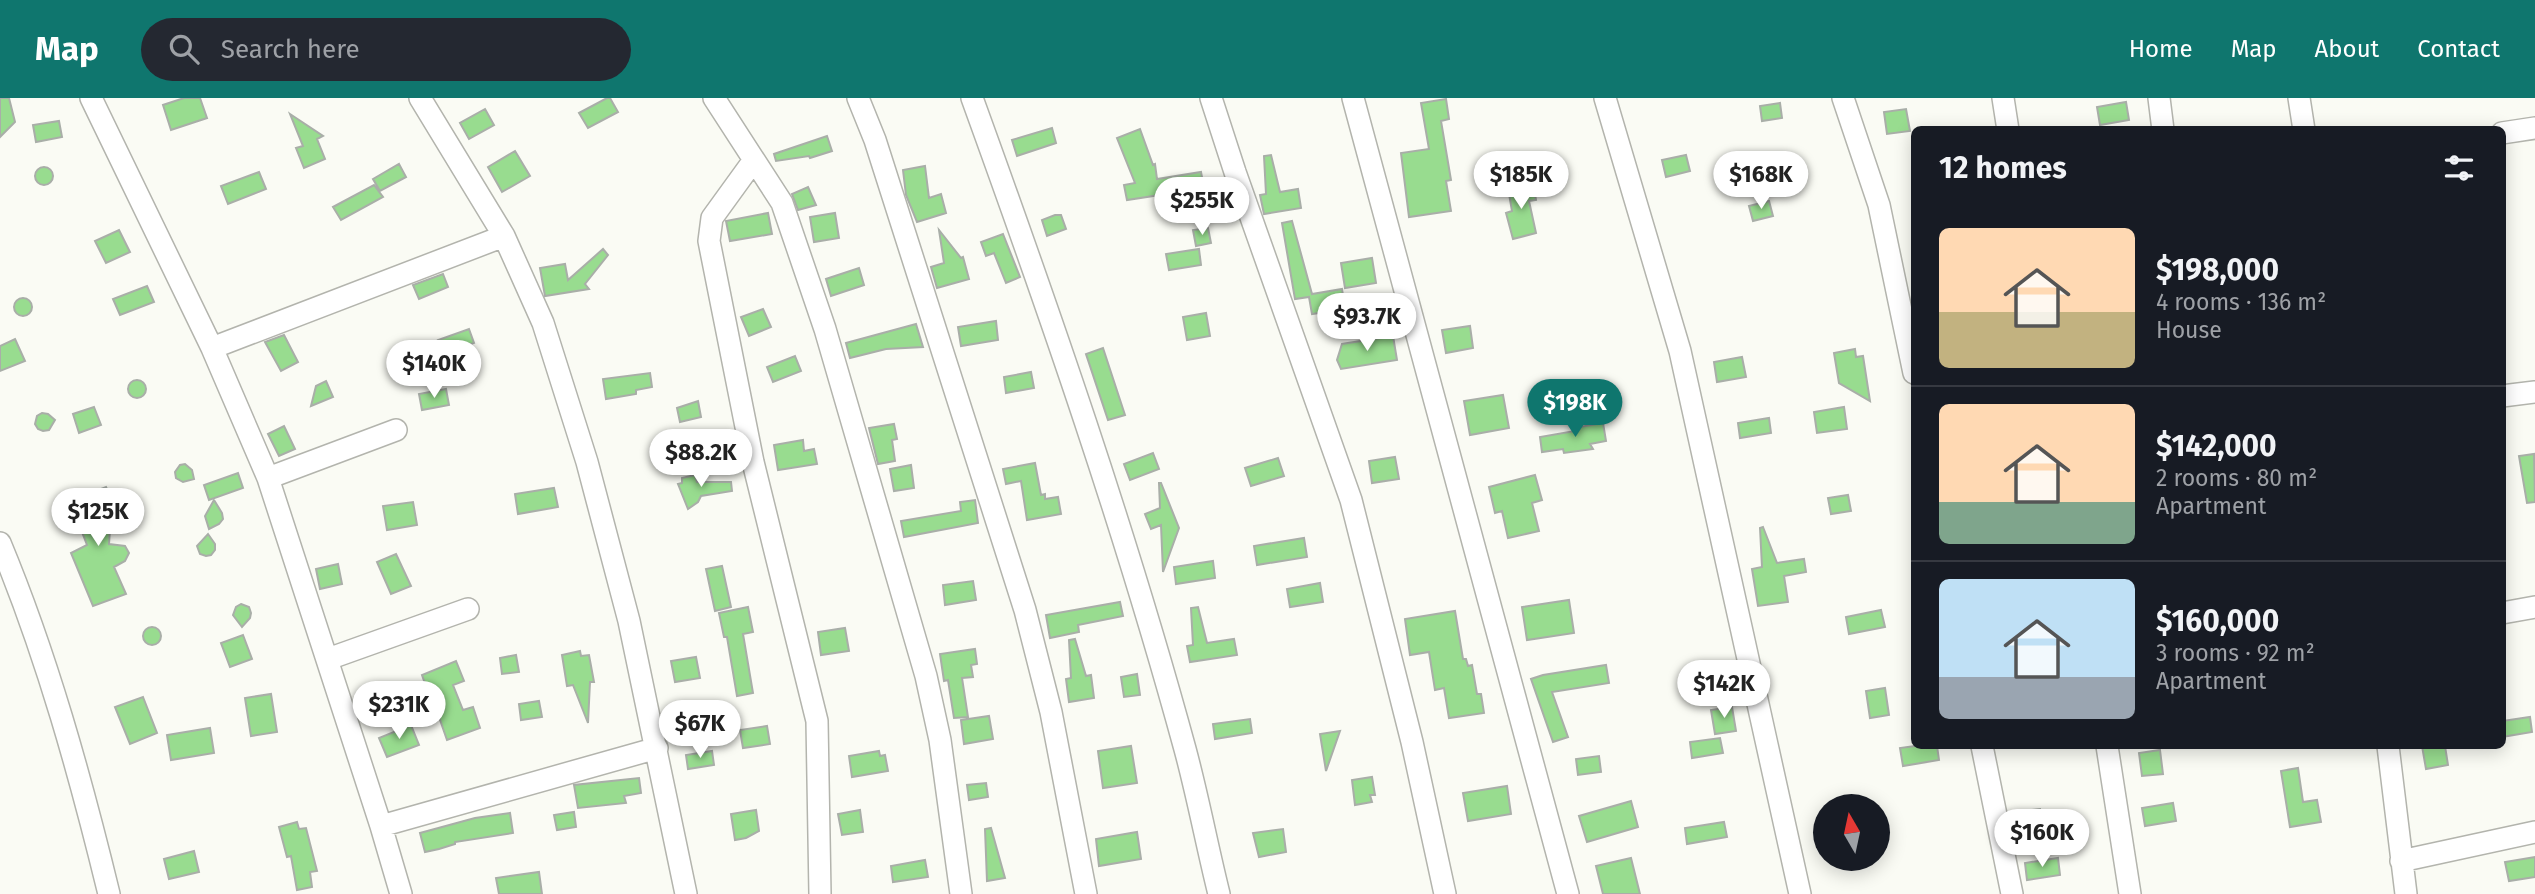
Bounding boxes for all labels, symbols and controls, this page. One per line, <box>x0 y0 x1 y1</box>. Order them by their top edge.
search box <box>141 18 631 81</box>
text: Map <box>35 29 99 69</box>
icon: search <box>165 30 203 68</box>
text: Search here <box>221 34 360 65</box>
text: Home <box>2129 35 2193 63</box>
text: Map <box>2231 35 2277 63</box>
text: About <box>2315 35 2379 63</box>
text: Contact <box>2417 35 2500 63</box>
icon: filters <box>2440 149 2478 187</box>
text: 12 homes <box>1939 150 2067 186</box>
pin: $185K <box>1472 152 1570 211</box>
pin: $168K <box>1712 152 1810 211</box>
text: $185K <box>1490 160 1552 188</box>
text: $168K <box>1729 160 1793 188</box>
pin: $255K <box>1153 178 1251 237</box>
text: $255K <box>1170 186 1234 214</box>
text: $198,000 <box>2156 252 2279 288</box>
icon: home <box>1995 256 2079 340</box>
text: 4 rooms · 136 m² <box>2156 288 2326 316</box>
pin: $93.7K <box>1310 294 1424 353</box>
text: $93.7K <box>1333 302 1401 330</box>
text: House <box>2156 316 2222 344</box>
pin: $140K <box>385 341 483 400</box>
text: $140K <box>402 349 466 377</box>
pin: $198K <box>1526 380 1624 439</box>
text: $198K <box>1543 388 1607 416</box>
text: $142,000 <box>2156 428 2277 464</box>
pin: $88.2K <box>644 430 758 489</box>
icon: home <box>1995 432 2079 516</box>
text: $88.2K <box>665 438 737 466</box>
text: 2 rooms · 80 m² <box>2156 464 2317 492</box>
pin: $125K <box>49 489 147 548</box>
text: Apartment <box>2156 492 2266 520</box>
text: $125K <box>67 497 129 525</box>
text: $160,000 <box>2156 603 2279 639</box>
icon: home <box>1995 607 2079 691</box>
text: 3 rooms · 92 m² <box>2156 639 2315 667</box>
pin: $142K <box>1675 660 1773 720</box>
text: Apartment <box>2156 667 2266 695</box>
text: $142K <box>1693 669 1755 697</box>
pin: $231K <box>350 682 448 741</box>
text: $231K <box>369 690 429 718</box>
pin: $67K <box>659 700 741 760</box>
text: $67K <box>675 709 725 737</box>
north arrow <box>1813 794 1890 872</box>
map controls <box>1813 794 1890 871</box>
pin: $160K <box>1993 810 2091 869</box>
text: $160K <box>2010 818 2074 846</box>

